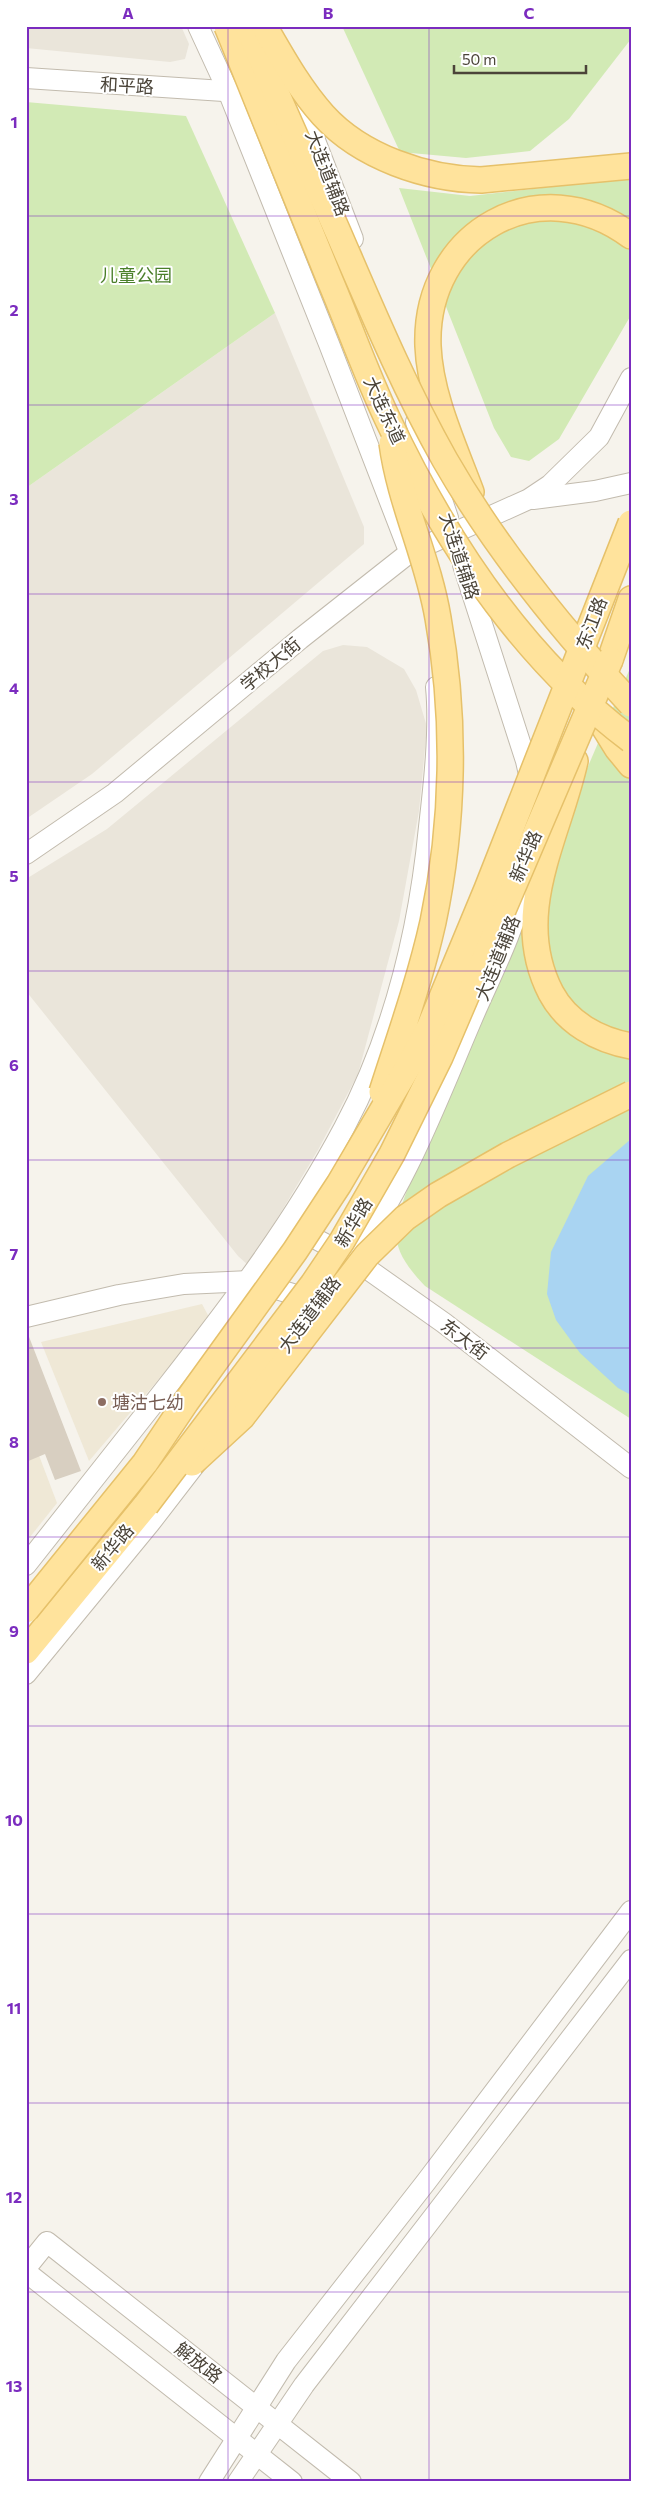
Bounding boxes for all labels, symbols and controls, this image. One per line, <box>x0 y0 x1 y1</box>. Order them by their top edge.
text: A <box>122 3 134 22</box>
text: B <box>323 3 334 22</box>
text: C <box>524 3 535 22</box>
scale bar <box>454 42 587 74</box>
text: 50 m <box>462 50 496 68</box>
street label: 和平路 <box>99 73 155 97</box>
text: 1 <box>10 112 18 131</box>
street label: 大连道辅路 <box>302 127 354 219</box>
park label: 儿童公园 <box>100 264 172 286</box>
text: 2 <box>9 300 19 319</box>
street label: 大连东道 <box>360 373 410 447</box>
text: 3 <box>9 489 19 508</box>
street label: 大连道辅路 <box>436 510 484 602</box>
street label: 东江路 <box>571 594 611 652</box>
street label: 学校大街 <box>235 632 305 696</box>
text: 4 <box>9 678 19 697</box>
street label: 新华路 <box>504 827 546 885</box>
text: 5 <box>9 866 19 885</box>
street label: 大连道辅路 <box>470 912 524 1004</box>
text: 6 <box>9 1055 19 1074</box>
street label: 新华路 <box>330 1193 376 1251</box>
text: 7 <box>10 1244 19 1263</box>
street label: 大连道辅路 <box>273 1271 345 1357</box>
street label: 东大街 <box>437 1314 493 1364</box>
place label: 塘沽七幼 <box>112 1391 184 1413</box>
marker: 塘沽七幼 <box>96 1396 108 1408</box>
text: 8 <box>9 1432 19 1451</box>
street label: 新华路 <box>86 1519 138 1575</box>
text: 9 <box>9 1621 19 1640</box>
text: 10 <box>5 1810 23 1829</box>
text: 11 <box>7 1998 21 2017</box>
text: 12 <box>6 2187 22 2206</box>
street label: 解放路 <box>171 2337 227 2387</box>
text: 13 <box>6 2376 22 2395</box>

